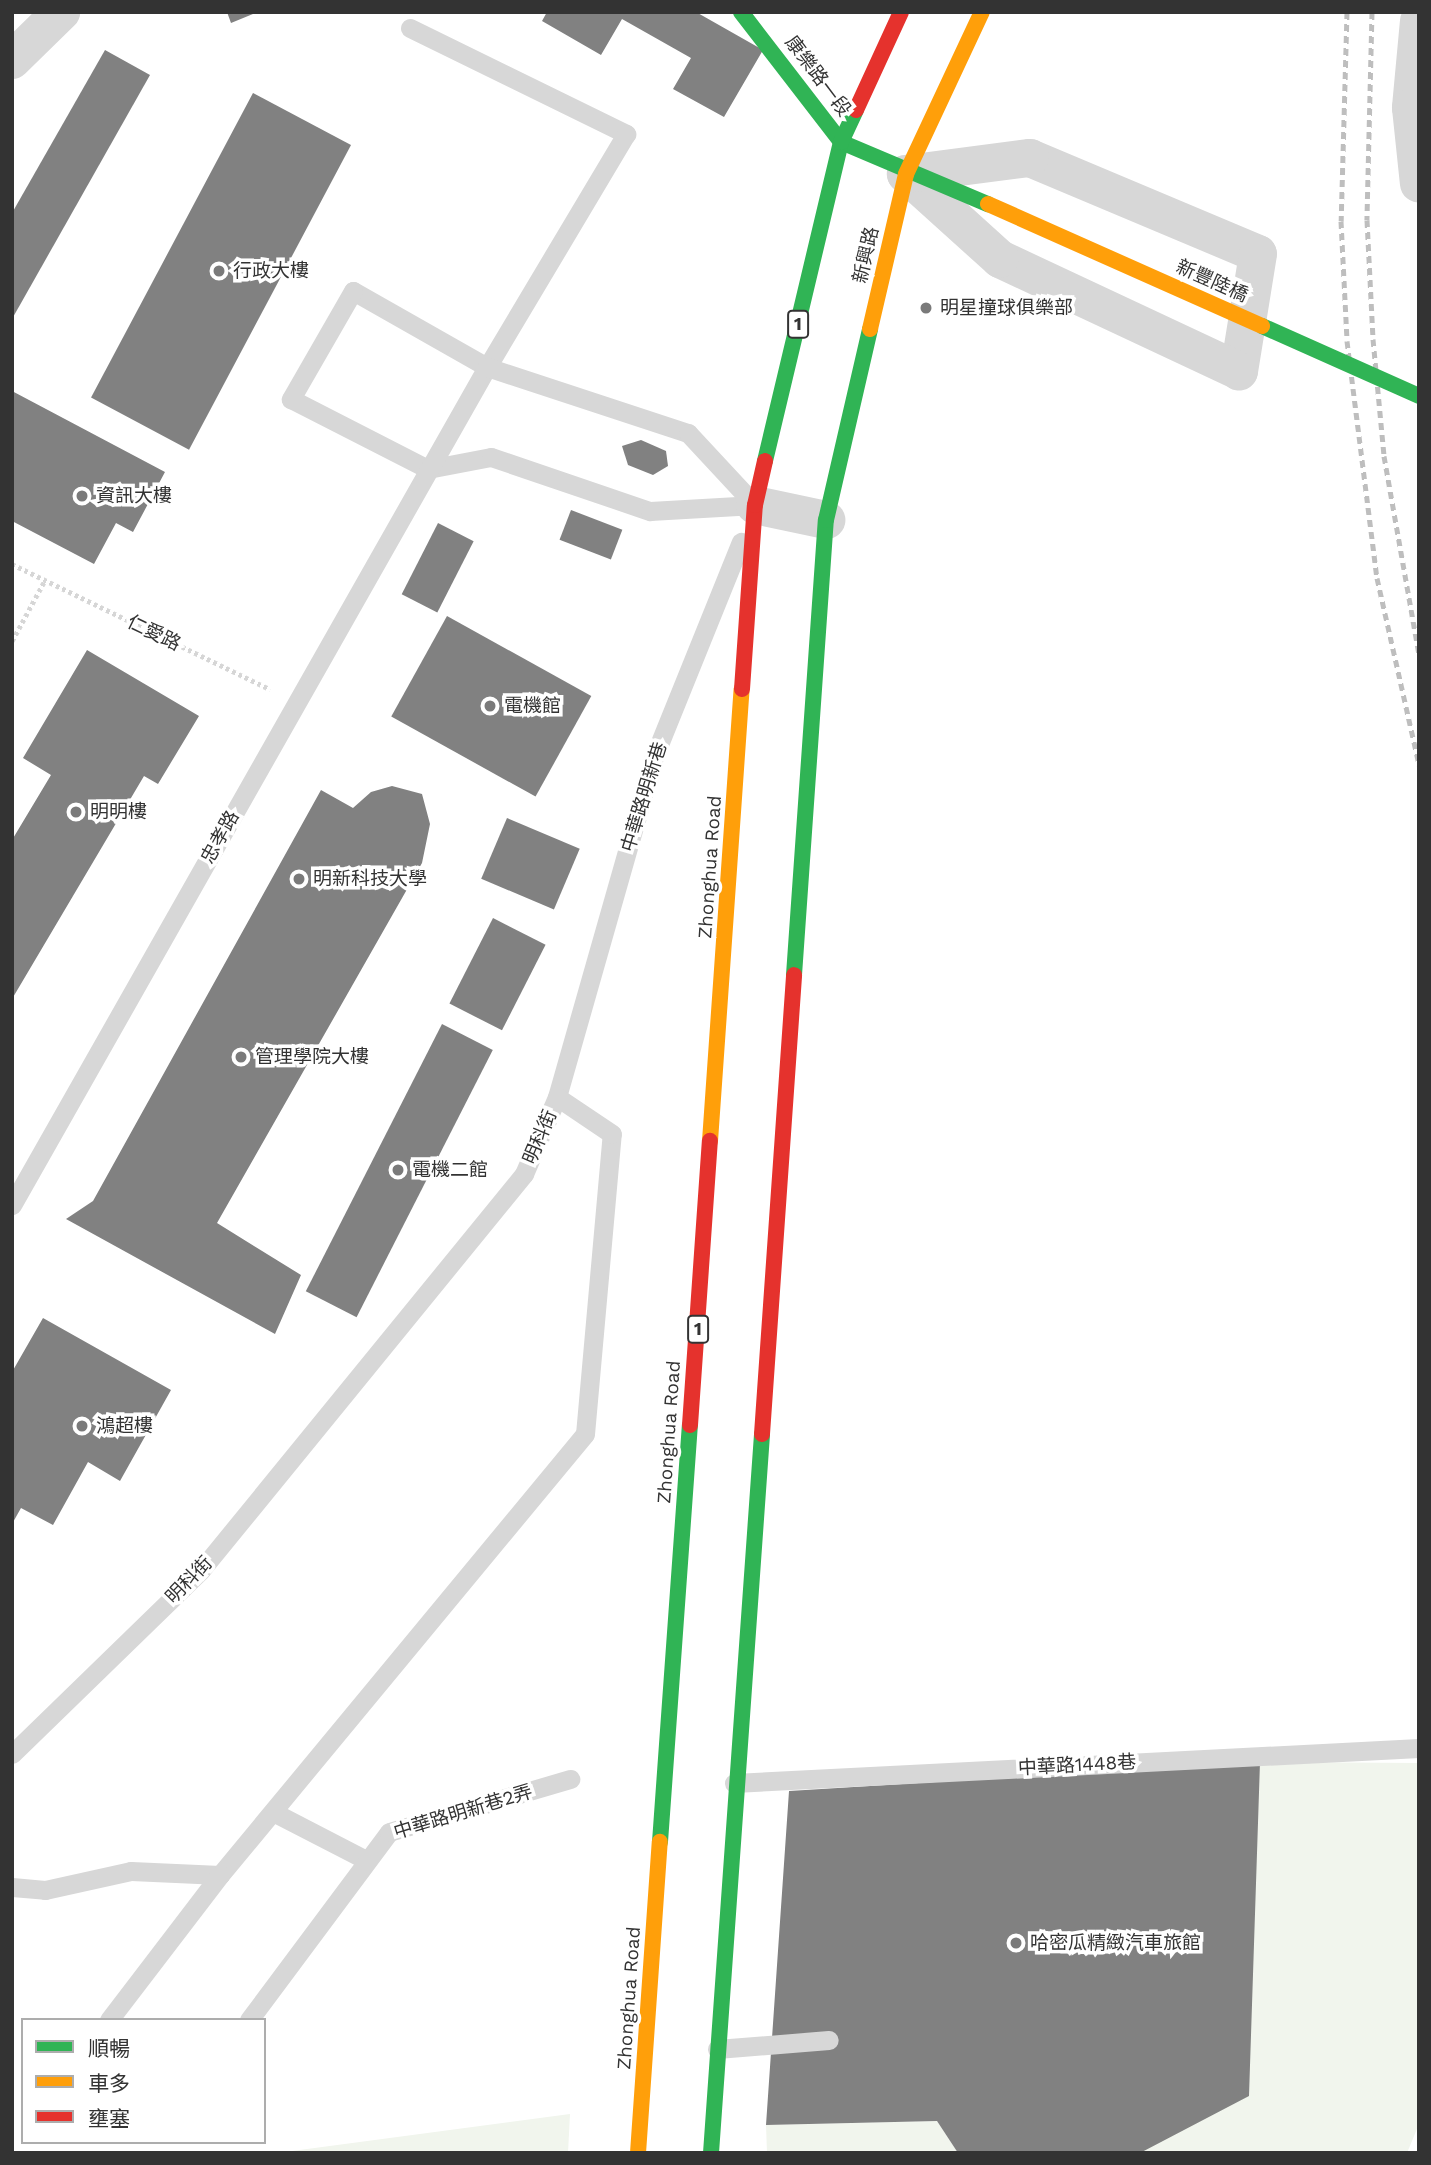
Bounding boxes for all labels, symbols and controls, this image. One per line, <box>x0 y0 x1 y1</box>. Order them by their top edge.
street label: 康樂路一段 <box>780 31 856 121</box>
street label: 新興路 <box>848 225 884 285</box>
street label: 新豐陸橋 <box>1173 255 1251 307</box>
place label: 行政大樓 <box>233 260 309 282</box>
marker: 行政大樓 <box>211 263 227 279</box>
place label: 明星撞球俱樂部 <box>940 297 1073 319</box>
marker: 明星撞球俱樂部 <box>918 300 934 316</box>
road number: 1 <box>786 310 810 338</box>
place label: 資訊大樓 <box>96 485 172 507</box>
marker: 資訊大樓 <box>74 488 90 504</box>
street label: 仁愛路 <box>123 610 185 656</box>
place label: 電機館 <box>504 695 561 717</box>
marker: 電機館 <box>482 698 498 714</box>
street label: 中華路明新巷 <box>616 739 672 855</box>
street label: Zhonghua Road <box>694 794 726 940</box>
place label: 明明樓 <box>90 801 147 823</box>
marker: 明明樓 <box>68 804 84 820</box>
street label: 忠孝路 <box>196 807 244 867</box>
place label: 明新科技大學 <box>313 868 427 890</box>
marker: 明新科技大學 <box>291 871 307 887</box>
place label: 管理學院大樓 <box>255 1046 369 1068</box>
marker: 管理學院大樓 <box>233 1049 249 1065</box>
street label: 明科街 <box>518 1106 562 1168</box>
place label: 電機二館 <box>412 1159 488 1181</box>
marker: 電機二館 <box>390 1162 406 1178</box>
road number: 1 <box>686 1314 710 1344</box>
street label: Zhonghua Road <box>653 1359 685 1505</box>
place label: 鴻超樓 <box>96 1415 153 1437</box>
marker: 鴻超樓 <box>74 1418 90 1434</box>
street label: 明科街 <box>161 1552 217 1608</box>
street label: 中華路1448巷 <box>1017 1751 1137 1779</box>
street label: 中華路明新巷2弄 <box>391 1780 535 1844</box>
street label: Zhonghua Road <box>613 1925 645 2071</box>
place label: 哈密瓜精緻汽車旅館 <box>1030 1932 1201 1954</box>
marker: 哈密瓜精緻汽車旅館 <box>1008 1935 1024 1951</box>
legend <box>21 2018 266 2144</box>
text: 順暢 <box>88 2036 130 2061</box>
text: 車多 <box>88 2071 130 2096</box>
text: 壅塞 <box>88 2106 130 2131</box>

